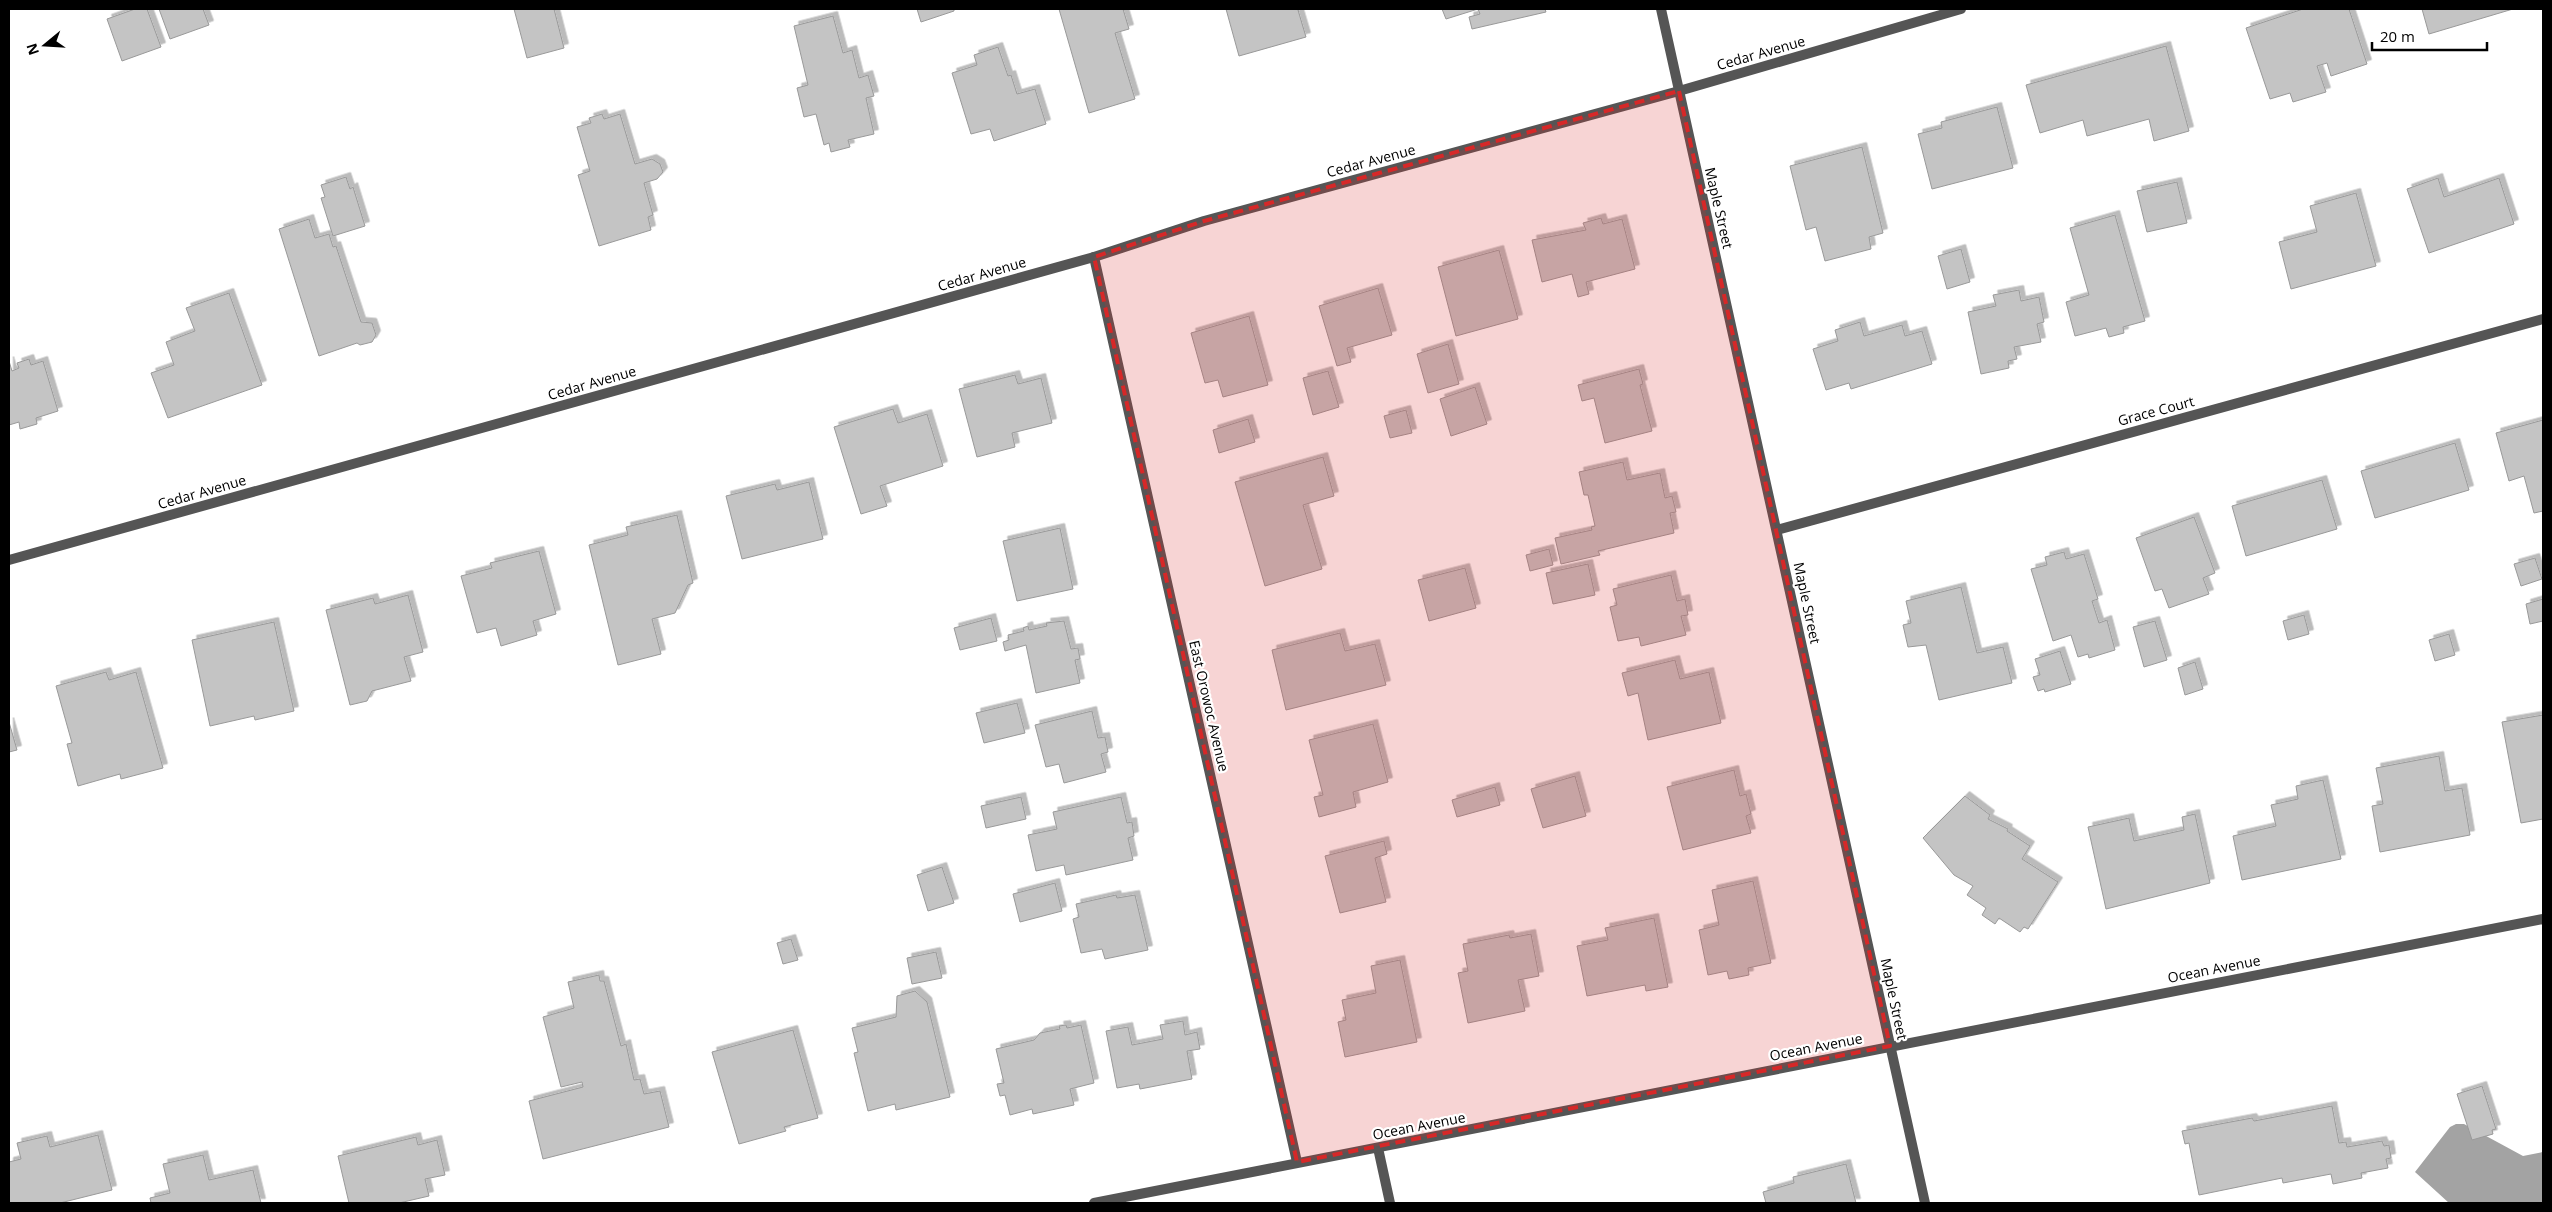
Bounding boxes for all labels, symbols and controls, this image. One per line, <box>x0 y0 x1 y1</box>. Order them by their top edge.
north arrow <box>20 20 70 70</box>
scale bar <box>2372 20 2487 52</box>
text: 20 m <box>2380 26 2415 46</box>
street label: Cedar Avenue <box>1714 31 1807 74</box>
text: N <box>21 41 43 58</box>
street label: Cedar Avenue <box>1324 140 1417 181</box>
street label: Maple Street <box>1701 165 1738 251</box>
street label: Cedar Avenue <box>935 252 1028 295</box>
street label: Cedar Avenue <box>545 361 638 404</box>
street label: Grace Court <box>2116 391 2196 430</box>
street label: Cedar Avenue <box>155 470 248 513</box>
street label: Maple Street <box>1790 560 1825 646</box>
street label: East Orowoc Avenue <box>1185 638 1234 774</box>
street label: Ocean Avenue <box>2166 950 2262 987</box>
street label: Maple Street <box>1877 956 1912 1042</box>
street label: Ocean Avenue <box>1768 1028 1864 1065</box>
street label: Ocean Avenue <box>1371 1107 1467 1144</box>

